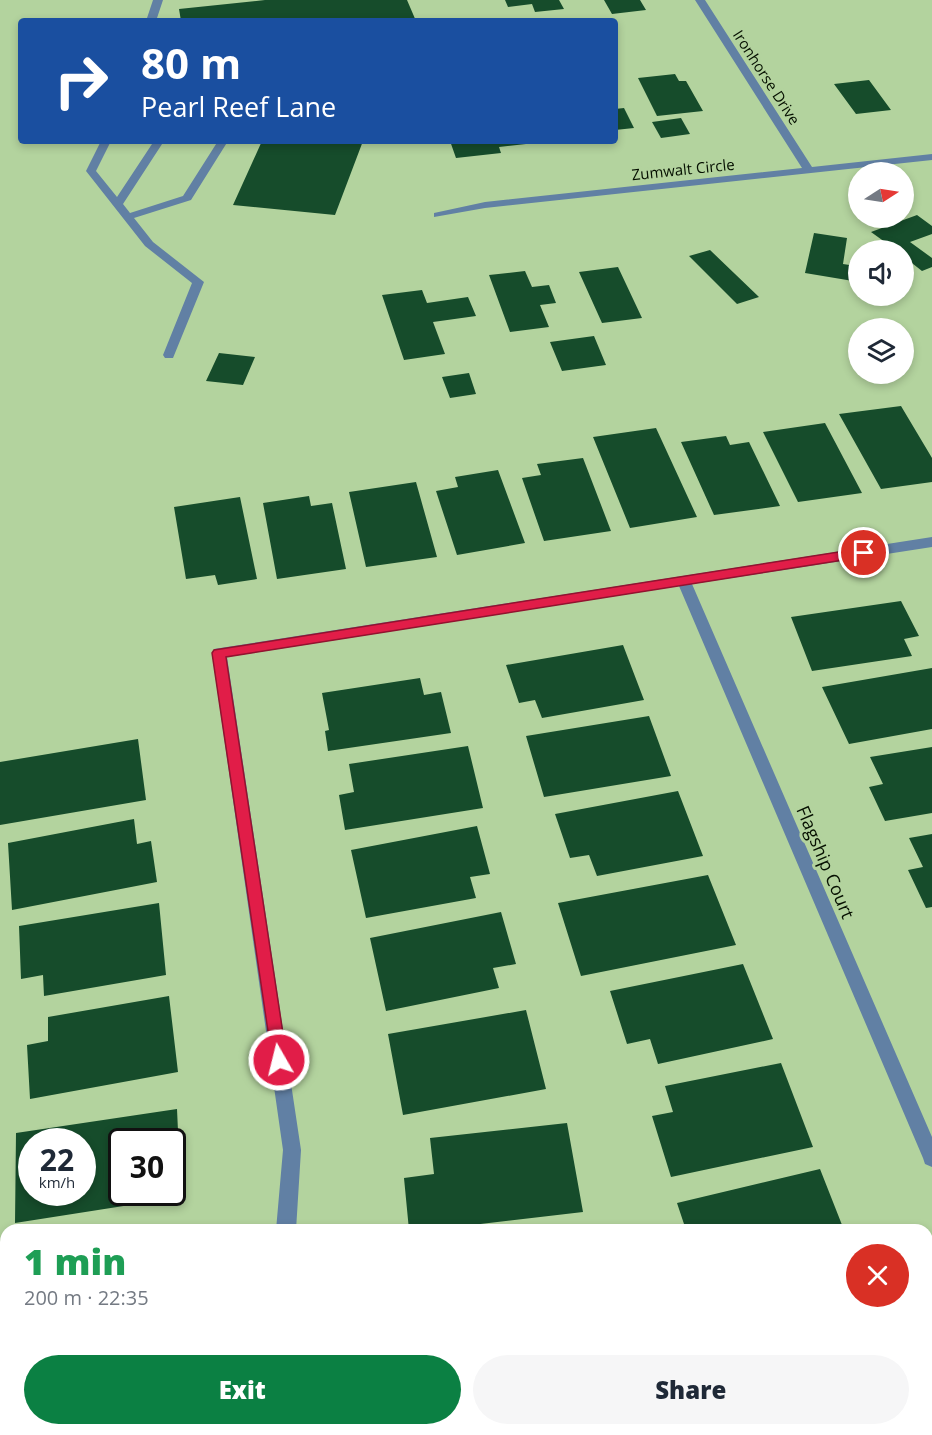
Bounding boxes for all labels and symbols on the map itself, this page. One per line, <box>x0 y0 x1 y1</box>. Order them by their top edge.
street label: Ironhorse Drive <box>729 26 805 128</box>
street label: Zumwalt Circle <box>631 154 735 184</box>
north arrow <box>848 162 914 228</box>
pin <box>838 527 889 578</box>
street label: Flagship Court <box>791 802 861 922</box>
position arrow <box>247 1028 311 1092</box>
speed limit sign: 30 <box>108 1128 186 1206</box>

